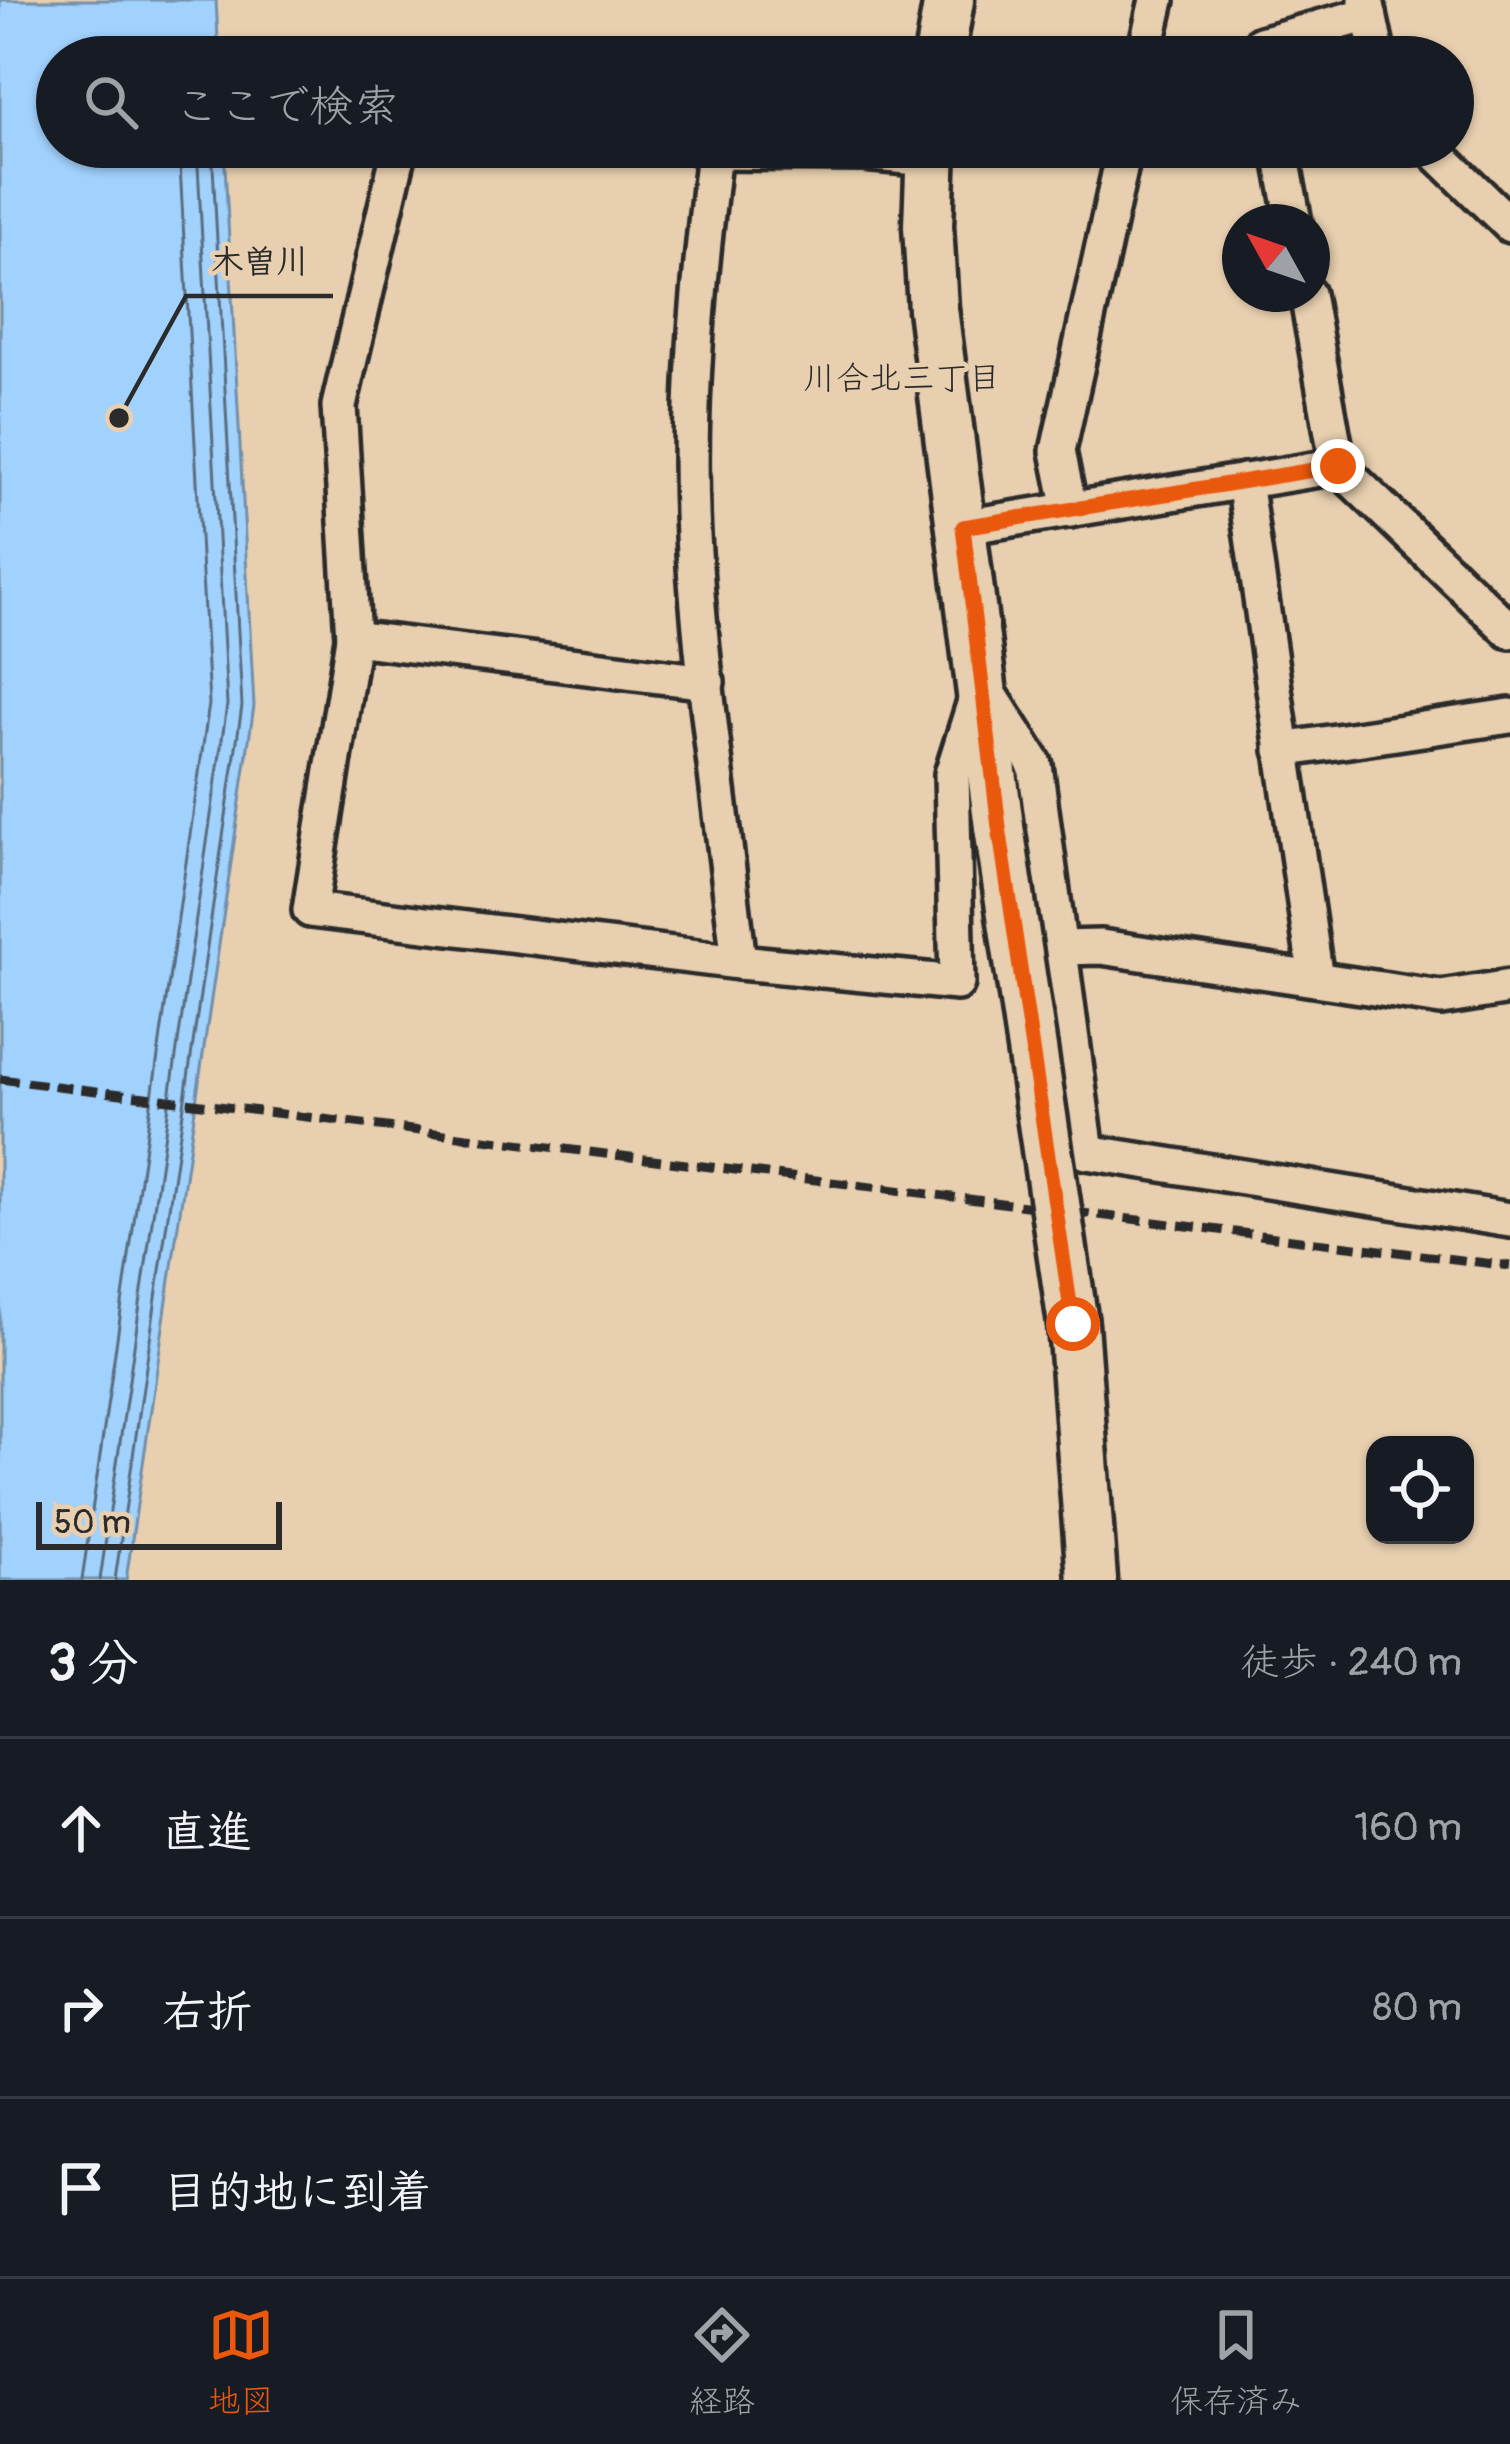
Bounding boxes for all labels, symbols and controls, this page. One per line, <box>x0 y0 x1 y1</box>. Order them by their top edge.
search box <box>36 36 1474 168</box>
icon: search <box>78 69 144 135</box>
text: ここで検索 <box>174 79 399 135</box>
north arrow <box>1222 204 1330 312</box>
callout: 木曽川 <box>186 227 333 296</box>
text: 木曽川 <box>211 242 310 283</box>
district label: 川合北三丁目 <box>803 358 1001 399</box>
route end <box>1311 439 1365 493</box>
route start <box>1046 1297 1100 1351</box>
map controls <box>1366 1436 1474 1544</box>
button: locate <box>1366 1436 1474 1544</box>
scale bar <box>36 1496 282 1549</box>
text: 50 m <box>54 1502 131 1543</box>
text: 3 分 <box>48 1632 139 1696</box>
text: 徒歩 · 240 m <box>1240 1638 1462 1687</box>
icon: ahead <box>48 1795 114 1861</box>
text: 160 m <box>1354 1803 1462 1852</box>
text: 直進 <box>162 1805 252 1861</box>
icon: right <box>48 1975 114 2041</box>
text: 80 m <box>1373 1983 1462 2032</box>
text: 右折 <box>162 1985 252 2041</box>
icon: arrive <box>48 2155 114 2221</box>
text: 目的地に到着 <box>162 2165 432 2221</box>
tab: 地図 <box>208 2302 274 2422</box>
tab: 経路 <box>689 2302 755 2422</box>
tab: 保存済み <box>1170 2302 1302 2422</box>

